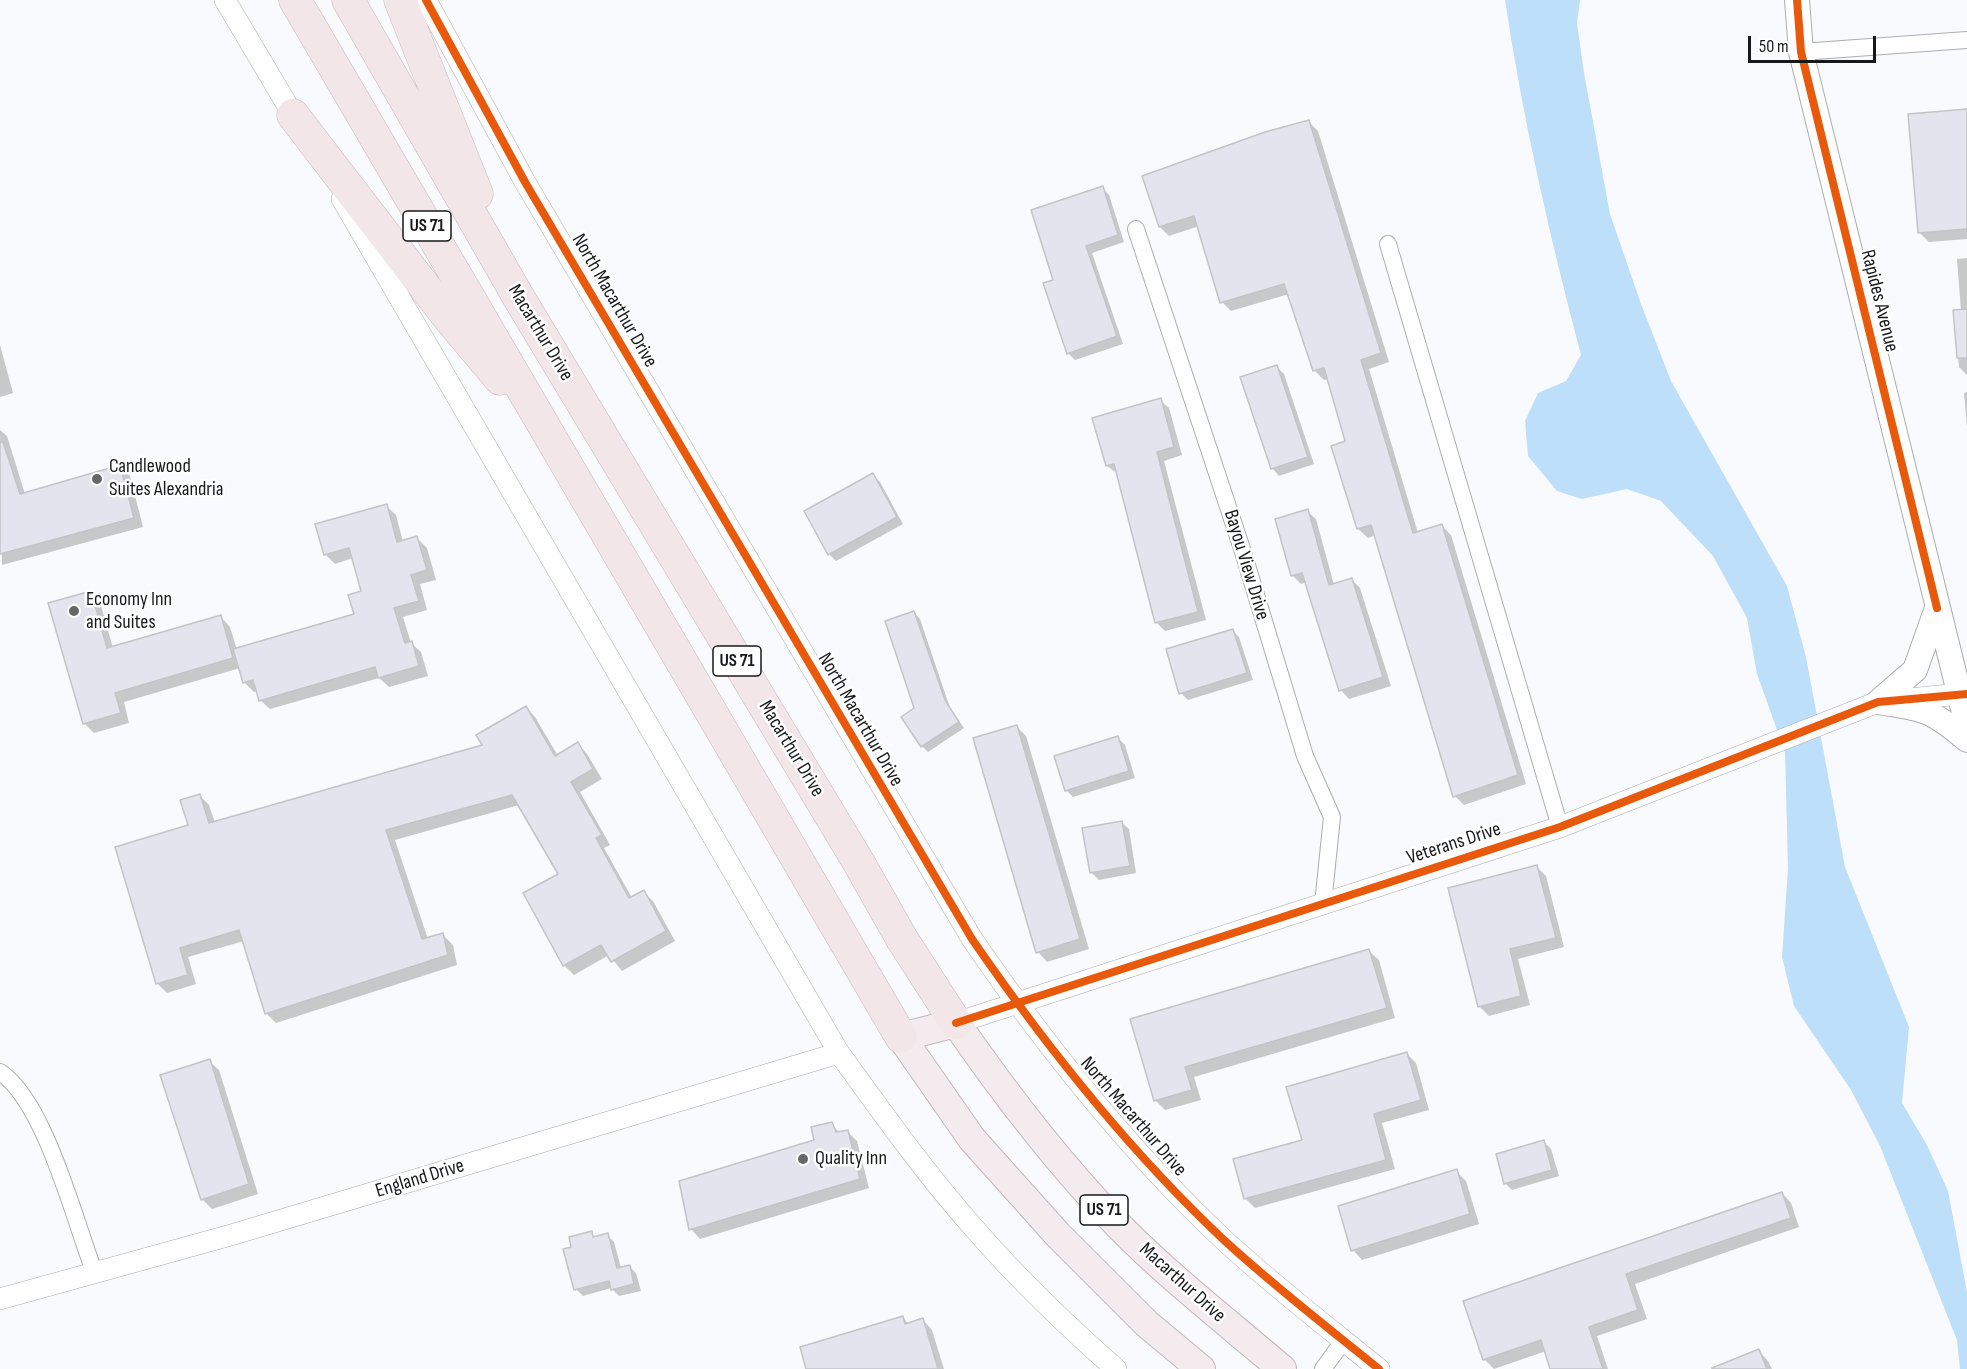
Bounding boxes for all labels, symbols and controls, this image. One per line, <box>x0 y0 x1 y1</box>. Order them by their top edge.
scale bar <box>1751 24 1878 62</box>
text: 50 m <box>1759 36 1789 57</box>
road number: US 71 <box>403 211 451 241</box>
street label: North Macarthur Drive <box>566 230 662 372</box>
street label: Rapides Avenue <box>1855 247 1903 355</box>
street label: Macarthur Drive <box>502 281 578 385</box>
place label: Candlewood Suites Alexandria <box>109 455 223 502</box>
marker: Candlewood Suites Alexandria <box>90 472 104 486</box>
street label: Bayou View Drive <box>1218 507 1274 623</box>
place label: Economy Inn and Suites <box>86 588 172 635</box>
marker: Economy Inn and Suites <box>67 604 81 618</box>
road number: US 71 <box>713 646 761 676</box>
street label: North Macarthur Drive <box>812 649 908 791</box>
street label: Macarthur Drive <box>753 697 829 801</box>
street label: Veterans Drive <box>1404 818 1504 870</box>
street label: North Macarthur Drive <box>1075 1052 1191 1182</box>
place label: Quality Inn <box>815 1147 887 1171</box>
marker: Quality Inn <box>796 1152 810 1166</box>
street label: England Drive <box>373 1154 467 1204</box>
road number: US 71 <box>1080 1195 1128 1225</box>
street label: Macarthur Drive <box>1134 1238 1230 1328</box>

